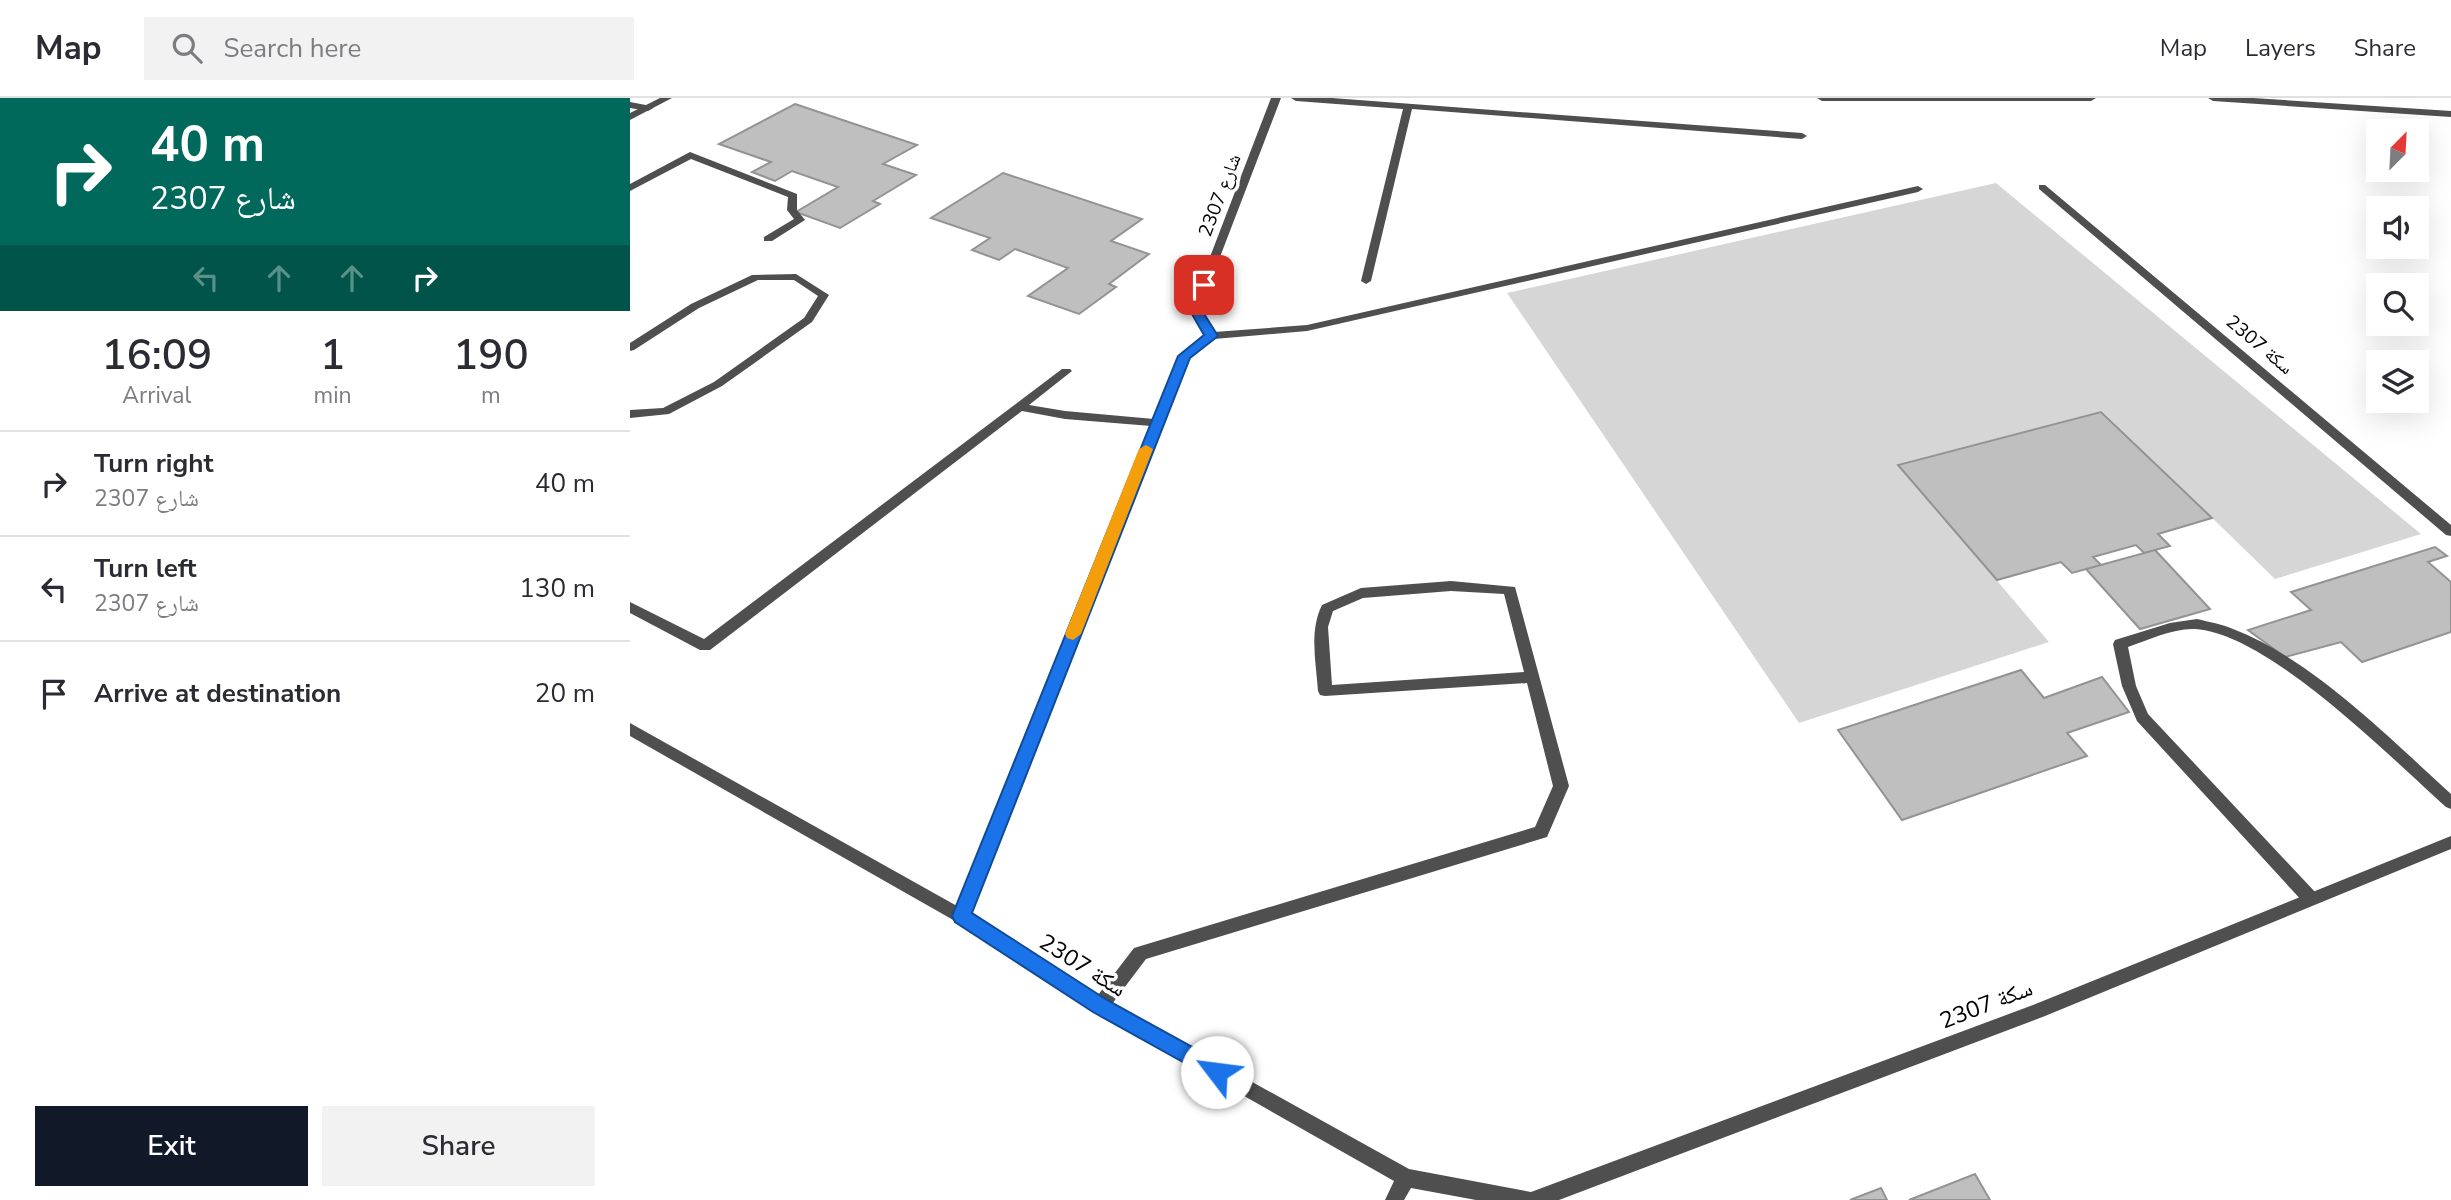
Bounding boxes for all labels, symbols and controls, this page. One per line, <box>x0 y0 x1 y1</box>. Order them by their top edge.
search box <box>144 17 634 80</box>
text: Map <box>35 26 102 71</box>
icon: search <box>168 29 206 67</box>
text: Search here <box>224 31 361 66</box>
text: Map <box>2160 32 2207 64</box>
text: Layers <box>2245 32 2316 64</box>
text: Share <box>2354 32 2416 64</box>
text: 40 m <box>150 111 265 178</box>
north arrow <box>2366 119 2429 182</box>
map controls <box>2366 119 2429 413</box>
icon: right <box>35 126 126 217</box>
street label: 2307 شارع <box>1192 150 1248 240</box>
text: 2307 شارع <box>150 177 296 220</box>
button: sound <box>2366 196 2429 259</box>
pin <box>1174 255 1234 315</box>
icon: left <box>187 259 225 297</box>
icon: ahead <box>260 259 298 297</box>
icon: ahead <box>333 259 371 297</box>
icon: right <box>406 259 444 297</box>
icon: arrive <box>1185 266 1223 304</box>
button: search <box>2366 273 2429 336</box>
street label: سكة 2307 <box>2220 309 2298 381</box>
text: 16:09 <box>101 327 212 384</box>
text: 1 <box>320 327 345 384</box>
text: 190 <box>453 327 529 384</box>
button: layers <box>2366 350 2429 413</box>
text: Arrival <box>122 380 191 411</box>
text: min <box>314 380 352 411</box>
text: m <box>481 380 501 411</box>
text: Turn right <box>94 446 213 481</box>
icon: right <box>35 465 73 503</box>
text: 40 m <box>535 466 595 501</box>
text: 2307 شارع <box>94 483 199 514</box>
text: Turn left <box>94 551 197 586</box>
icon: left <box>35 570 73 608</box>
text: 130 m <box>519 571 595 606</box>
text: 2307 شارع <box>94 588 199 619</box>
icon: arrive <box>35 675 73 713</box>
text: Arrive at destination <box>94 676 341 711</box>
text: 20 m <box>535 676 595 711</box>
street label: سكة 2307 <box>1033 927 1132 1004</box>
street label: سكة 2307 <box>1935 973 2037 1036</box>
position arrow <box>1180 1035 1254 1109</box>
button: Exit <box>35 1106 308 1186</box>
button: Share <box>322 1106 595 1186</box>

